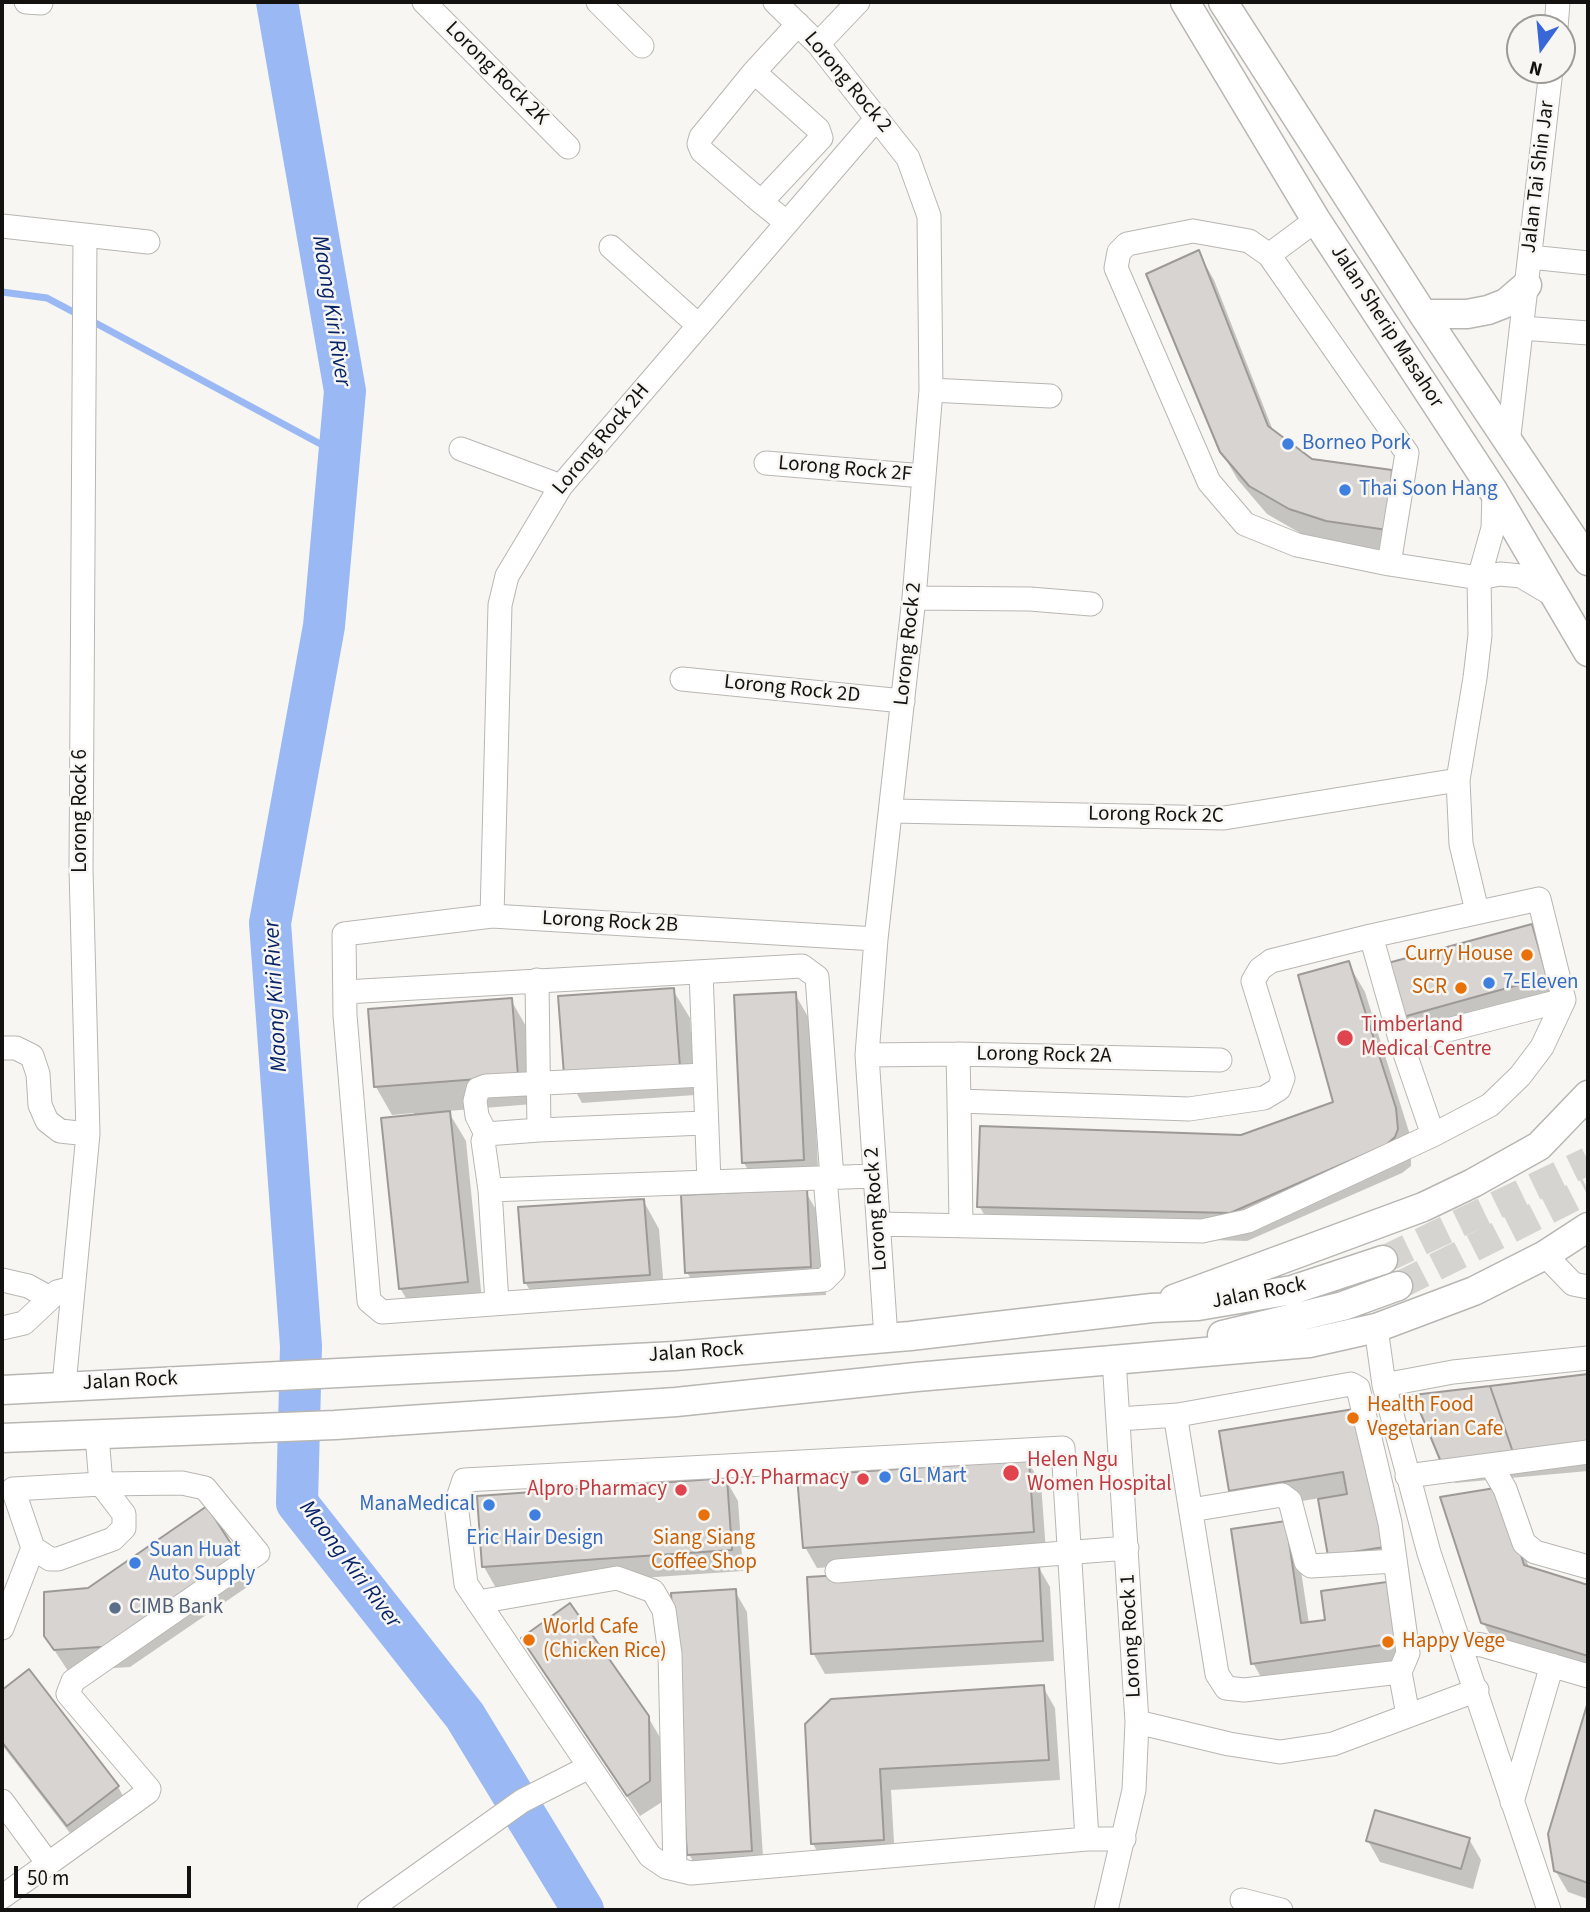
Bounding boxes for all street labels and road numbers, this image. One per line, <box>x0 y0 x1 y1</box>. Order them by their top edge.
street label: Lorong Rock 2K <box>439 17 553 131</box>
street label: Lorong Rock 2 <box>798 27 896 139</box>
street label: Jalan Tai Shin Jar <box>1517 99 1561 255</box>
street label: Jalan Sherip Masahor <box>1324 241 1448 413</box>
street label: Lorong Rock 2H <box>548 379 656 501</box>
street label: Lorong Rock 2F <box>777 452 913 488</box>
street label: Lorong Rock 2 <box>890 581 928 707</box>
street label: Lorong Rock 2D <box>723 670 861 710</box>
street label: Lorong Rock 6 <box>68 749 94 873</box>
street label: Lorong Rock 2C <box>1088 802 1224 830</box>
street label: Lorong Rock 2B <box>541 907 679 939</box>
street label: Lorong Rock 2A <box>976 1042 1112 1070</box>
street label: Lorong Rock 2 <box>860 1146 894 1272</box>
street label: Jalan Rock <box>1210 1273 1308 1315</box>
street label: Jalan Rock <box>648 1337 744 1369</box>
street label: Jalan Rock <box>82 1367 178 1397</box>
street label: Lorong Rock 1 <box>1116 1574 1148 1698</box>

